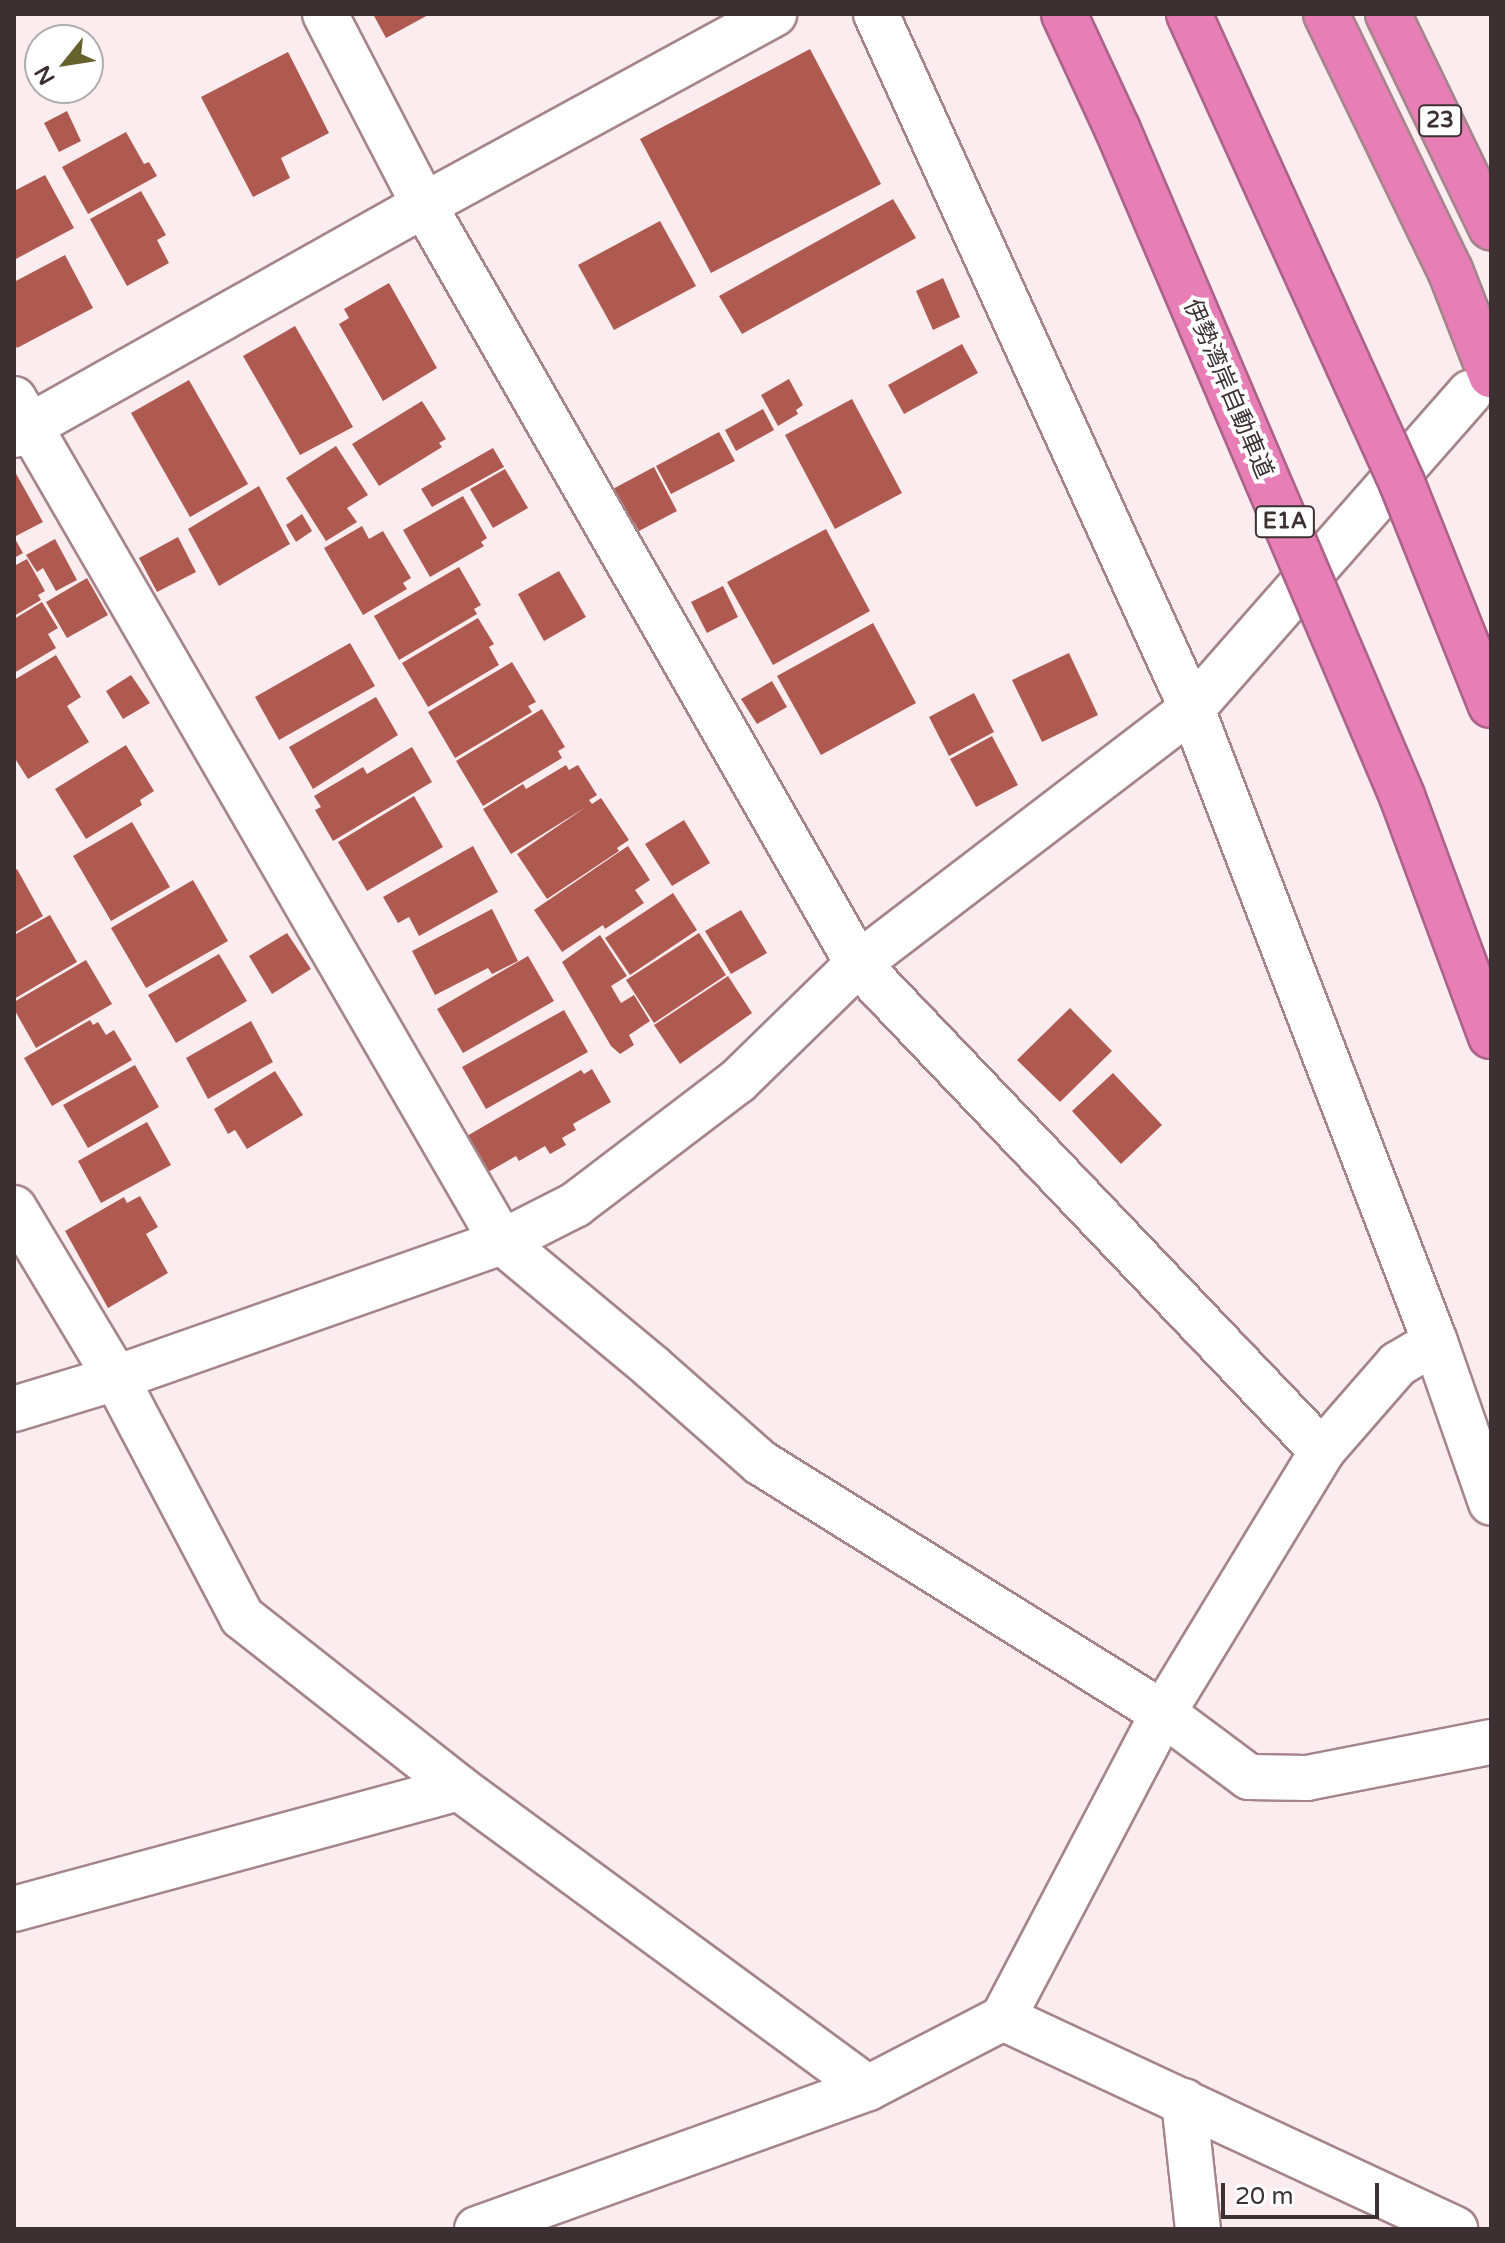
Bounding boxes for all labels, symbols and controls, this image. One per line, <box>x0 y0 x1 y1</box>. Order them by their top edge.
north arrow <box>24 24 104 104</box>
text: N <box>29 61 61 89</box>
road number: 23 <box>1418 103 1462 139</box>
street label: 伊勢湾岸自動車道 <box>1177 295 1279 483</box>
road number: E1A <box>1253 504 1317 540</box>
scale bar <box>1225 2167 1383 2217</box>
text: 20 m <box>1235 2182 1293 2211</box>

